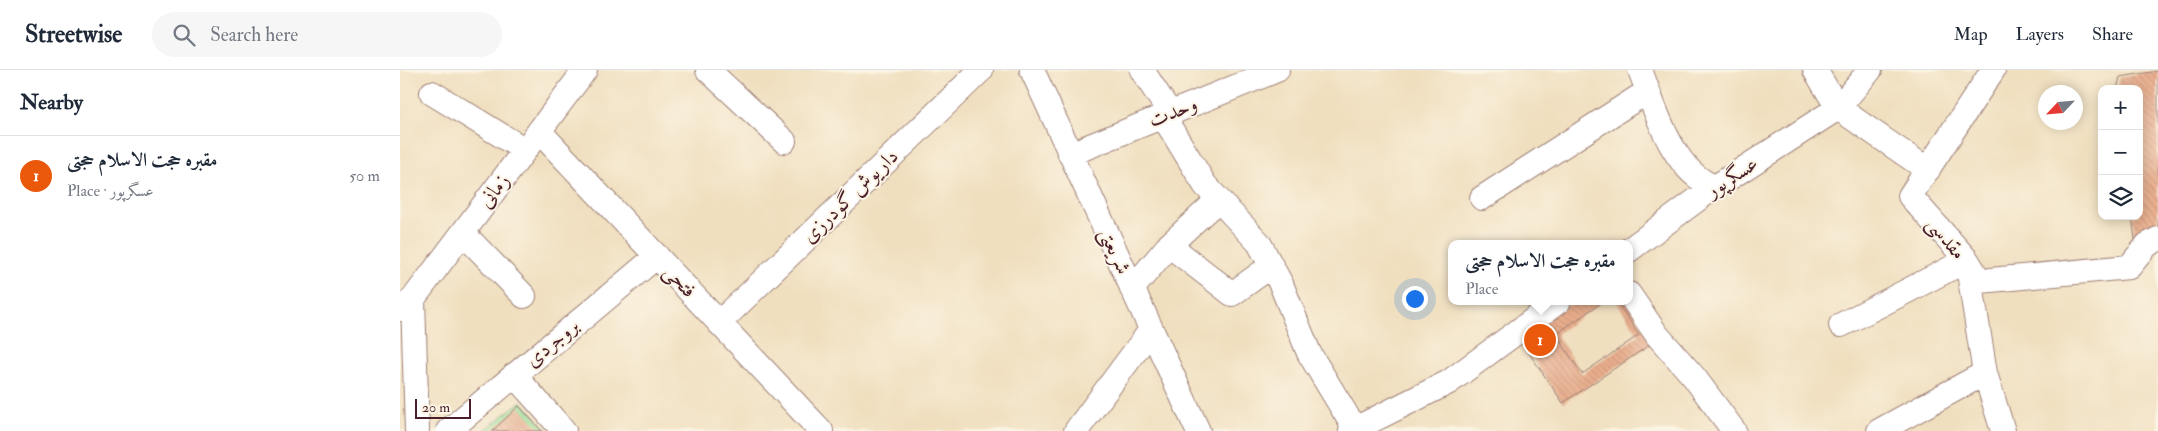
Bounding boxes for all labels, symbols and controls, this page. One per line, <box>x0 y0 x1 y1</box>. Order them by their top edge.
search box <box>152 12 502 57</box>
text: Streetwise <box>25 19 122 50</box>
icon: search <box>170 21 198 49</box>
text: Search here <box>210 23 298 47</box>
text: Map <box>1954 23 1988 46</box>
text: Layers <box>2016 23 2064 46</box>
text: Share <box>2092 23 2133 46</box>
north arrow <box>2038 85 2083 130</box>
map controls <box>2098 85 2143 220</box>
button: + <box>2098 85 2143 130</box>
text: Nearby <box>20 89 83 116</box>
street label: وحدت <box>1145 90 1201 134</box>
button: − <box>2098 130 2143 175</box>
street label: داریوش گودرزی <box>796 143 904 249</box>
text: مقبره حجت الاسلام حجتی <box>67 148 217 172</box>
street label: عسگرپور <box>1699 150 1764 206</box>
text: 1 <box>33 166 39 186</box>
text: 50 m <box>349 166 380 186</box>
street label: زمانی <box>472 168 516 214</box>
button: layers <box>2098 175 2143 220</box>
text: Place · عسگرپور <box>67 181 154 201</box>
street label: مقدسی <box>1919 211 1972 266</box>
street label: شریعتی <box>1092 223 1137 279</box>
popup <box>1448 240 1633 305</box>
text: مقبره حجت الاسلام حجتی <box>1465 249 1616 273</box>
street label: فتحی <box>658 258 702 304</box>
text: Place <box>1465 279 1499 299</box>
your location <box>1402 286 1428 312</box>
street label: بروجردی <box>519 312 585 373</box>
pin: 1 <box>1524 321 1556 359</box>
scale bar <box>415 396 471 419</box>
text: 20 m <box>422 399 450 416</box>

